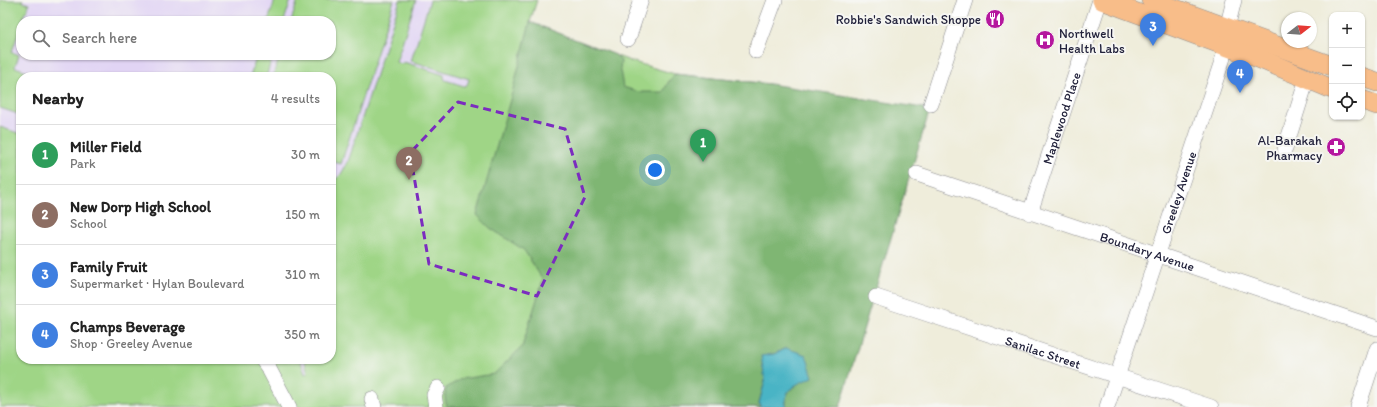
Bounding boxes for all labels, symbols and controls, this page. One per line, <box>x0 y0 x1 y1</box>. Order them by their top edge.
restaurant icon: Robbie's Sandwich Shoppe <box>984 8 1006 30</box>
place label: Robbie's Sandwich Shoppe <box>836 12 981 27</box>
north arrow <box>1281 12 1317 48</box>
map controls <box>1329 12 1365 120</box>
button: + <box>1329 12 1365 48</box>
pin: 3 <box>1140 13 1166 46</box>
search box <box>16 16 336 60</box>
place label: Northwell Health Labs <box>1059 26 1125 56</box>
icon: search <box>30 27 52 49</box>
text: Search here <box>62 29 137 47</box>
hospital icon: Northwell Health Labs <box>1034 29 1056 51</box>
button: − <box>1329 48 1365 84</box>
pin: 4 <box>1227 60 1253 93</box>
street label: Maplewood Place <box>1039 70 1083 166</box>
button: locate <box>1329 84 1365 120</box>
text: Nearby <box>32 88 84 108</box>
text: 4 results <box>271 91 320 106</box>
pin: 1 <box>690 129 716 162</box>
place label: Al-Barakah Pharmacy <box>1258 133 1322 163</box>
pharmacy icon: Al-Barakah Pharmacy <box>1325 136 1347 158</box>
text: Miller Field <box>70 138 142 156</box>
text: 1 <box>42 147 48 162</box>
text: 30 m <box>291 147 320 162</box>
pin: 2 <box>396 147 422 180</box>
street label: Greeley Avenue <box>1158 149 1199 236</box>
text: Park <box>70 156 96 171</box>
your location <box>645 160 665 180</box>
text: New Dorp High School <box>70 198 211 216</box>
text: 2 <box>42 207 48 222</box>
text: 150 m <box>285 207 320 222</box>
text: School <box>70 216 107 231</box>
street label: Boundary Avenue <box>1098 228 1197 274</box>
text: Family Fruit <box>70 258 147 276</box>
text: 3 <box>41 267 49 282</box>
text: 310 m <box>285 267 320 282</box>
text: Supermarket · Hylan Boulevard <box>70 276 245 291</box>
text: Champs Beverage <box>70 318 185 336</box>
text: 4 <box>41 327 49 342</box>
text: 350 m <box>284 327 320 342</box>
street label: Sanilac Street <box>1004 333 1083 371</box>
text: Shop · Greeley Avenue <box>70 336 193 351</box>

